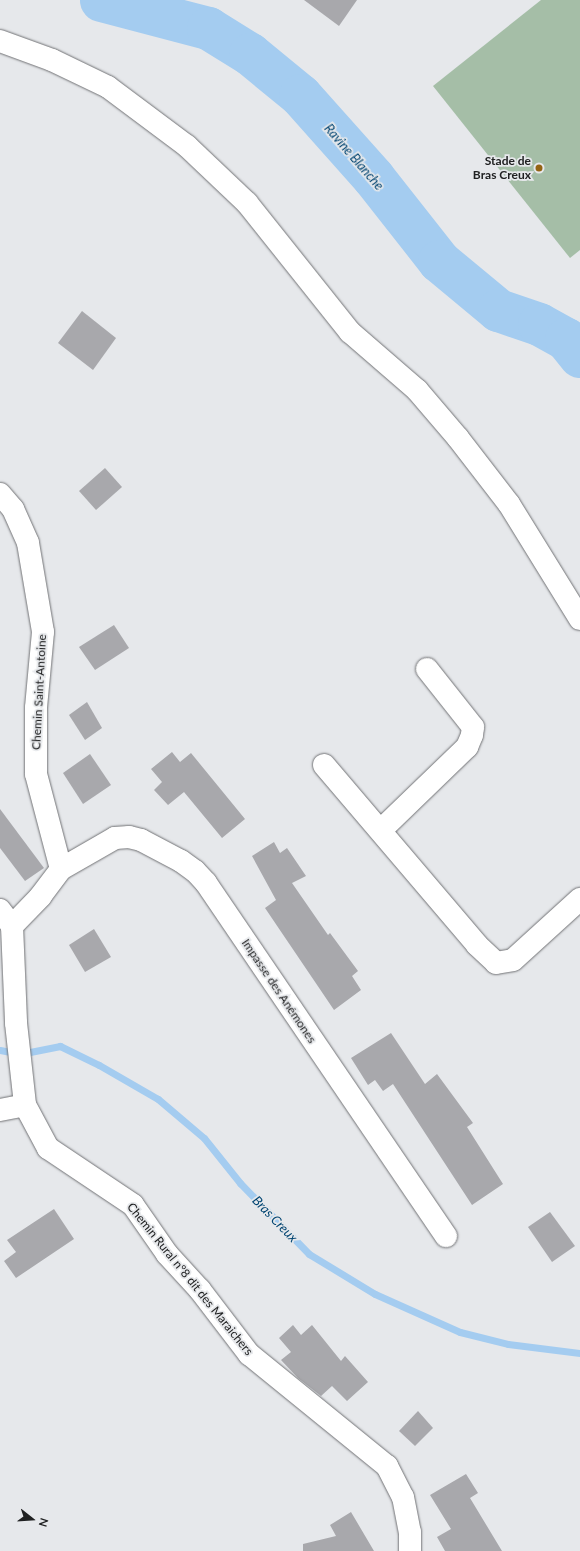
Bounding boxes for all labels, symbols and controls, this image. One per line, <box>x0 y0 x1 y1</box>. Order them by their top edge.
water label: Ravine Blanche <box>321 121 387 193</box>
place label: Stade de Bras Creux <box>473 154 531 182</box>
marker: Stade de Bras Creux <box>534 163 544 173</box>
street label: Chemin Saint-Antoine <box>29 634 49 750</box>
street label: Impasse des Anémones <box>239 936 319 1046</box>
water label: Bras Creux <box>249 1193 301 1245</box>
street label: Chemin Rural n°8 dit des Maraichers <box>124 1200 256 1358</box>
north arrow <box>12 1499 52 1539</box>
text: N <box>36 1517 51 1529</box>

